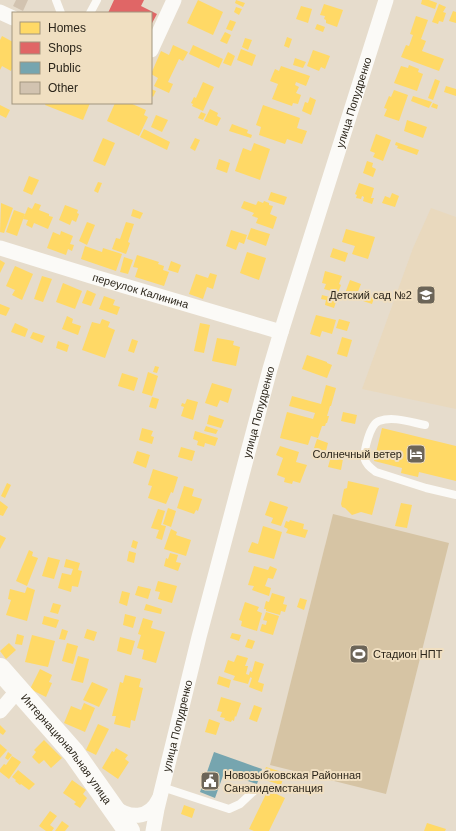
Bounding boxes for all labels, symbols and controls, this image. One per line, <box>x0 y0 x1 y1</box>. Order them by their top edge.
legend <box>12 12 152 104</box>
text: Homes <box>48 21 86 35</box>
text: Shops <box>48 41 82 55</box>
street label: улица Попудренко <box>334 56 374 149</box>
text: Public <box>48 61 81 75</box>
text: Other <box>48 81 78 95</box>
street label: переулок Калинина <box>91 271 191 311</box>
school or university icon: Детский сад №2 <box>415 284 437 306</box>
place label: Детский сад №2 <box>329 289 412 301</box>
street label: улица Попудренко <box>241 365 276 459</box>
hotel icon: Солнечный ветер <box>405 443 427 465</box>
place label: Солнечный ветер <box>312 448 402 460</box>
sports icon: Стадион НПТ <box>348 643 370 665</box>
place label: Стадион НПТ <box>373 648 443 660</box>
street label: улица Попудренко <box>160 679 194 773</box>
street label: Интернациональная улица <box>19 691 115 807</box>
place label: Новозыбковская Районная Санэпидемстанция <box>224 769 361 794</box>
public building icon: Новозыбковская Районная Санэпидемстанция <box>199 770 221 792</box>

